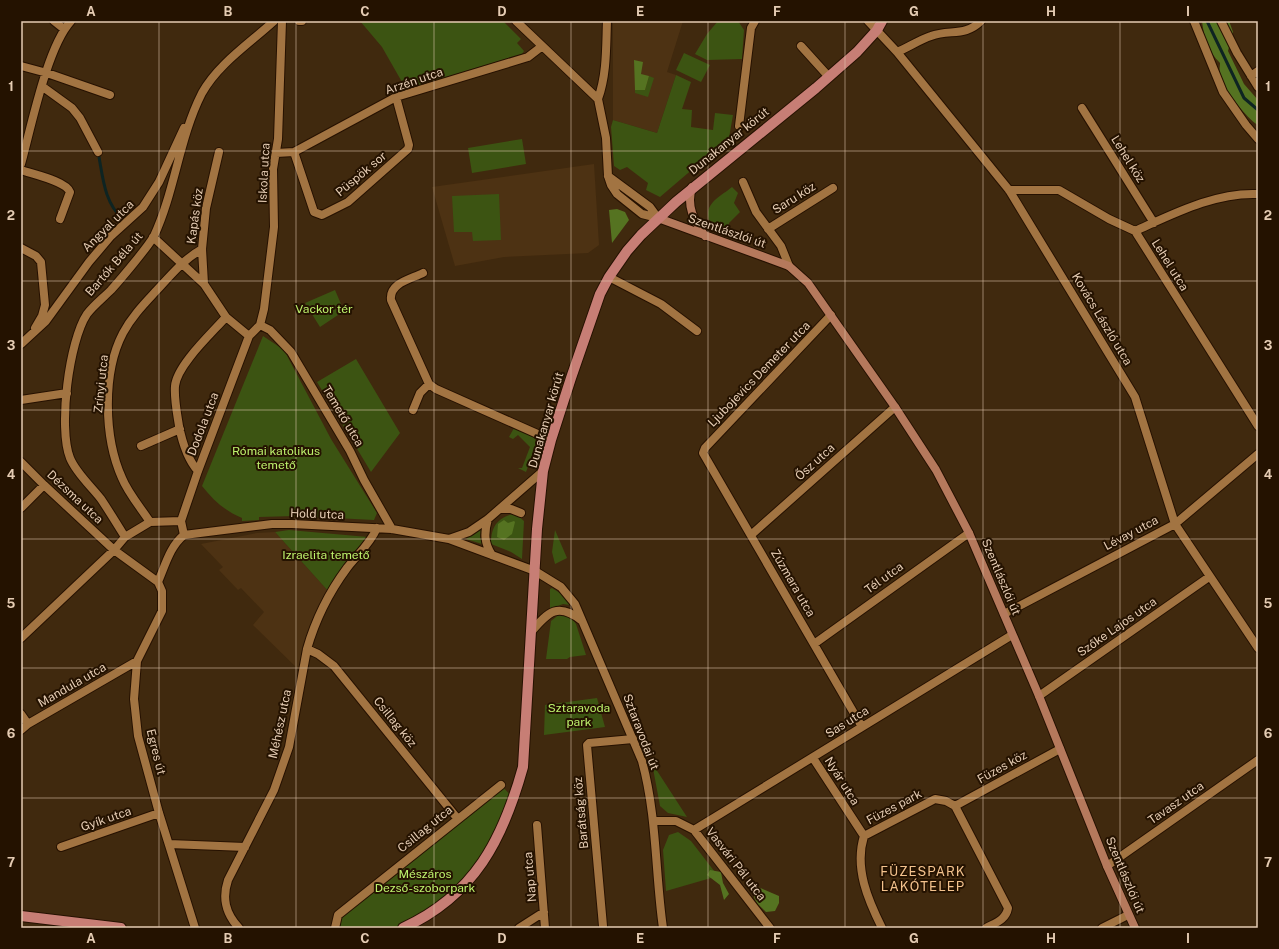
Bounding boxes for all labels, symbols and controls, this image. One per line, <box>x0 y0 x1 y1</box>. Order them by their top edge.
text: A <box>86 4 96 19</box>
text: B <box>224 4 233 19</box>
text: C <box>360 4 370 19</box>
text: D <box>497 4 507 19</box>
text: E <box>636 4 644 19</box>
text: F <box>773 4 781 19</box>
text: G <box>909 4 919 19</box>
text: H <box>1046 4 1056 19</box>
text: I <box>1186 4 1190 19</box>
street label: Arzén utca <box>383 65 445 97</box>
text: 1 <box>8 79 14 94</box>
text: 1 <box>1265 79 1271 94</box>
street label: Dunakanyar körút <box>686 104 772 178</box>
street label: Lehel köz <box>1108 133 1148 185</box>
street label: Iskola utca <box>255 142 273 204</box>
street label: Püspök sor <box>333 149 389 199</box>
street label: Saru köz <box>770 179 818 217</box>
street label: Kapás köz <box>184 187 206 245</box>
street label: Angyal utca <box>79 197 137 255</box>
text: 2 <box>7 208 15 223</box>
text: 2 <box>1264 208 1272 223</box>
street label: Szentlászlói út <box>686 211 768 251</box>
street label: Bartók Béla út <box>83 229 146 299</box>
street label: Lehel utca <box>1149 237 1191 293</box>
street label: Kovács László utca <box>1069 270 1135 368</box>
park label: Vackor tér <box>295 302 353 316</box>
street label: Ljubojevics Demeter utca <box>705 318 813 430</box>
text: 3 <box>7 338 16 353</box>
text: 3 <box>1264 338 1273 353</box>
street label: Zrínyi utca <box>91 354 111 414</box>
street label: Dunakanyar körút <box>526 370 566 469</box>
street label: Temető utca <box>319 383 367 449</box>
street label: Dodola utca <box>185 390 221 458</box>
street label: Ősz utca <box>792 441 838 483</box>
park label: Római katolikus temető <box>232 444 320 472</box>
text: 4 <box>7 467 16 482</box>
text: 4 <box>1264 467 1273 482</box>
street label: Dézsma utca <box>44 468 106 526</box>
street label: Hold utca <box>290 506 344 522</box>
street label: Lévay utca <box>1101 513 1161 553</box>
street label: Szentlászlói út <box>979 537 1023 617</box>
street label: Zúzmara utca <box>768 547 818 619</box>
park label: Izraelita temető <box>282 548 370 562</box>
street label: Tél utca <box>862 559 906 597</box>
street label: Szőke Lajos utca <box>1075 595 1159 659</box>
text: 5 <box>7 596 16 611</box>
text: 5 <box>1264 596 1273 611</box>
street label: Mandula utca <box>36 660 108 710</box>
street label: Méhész utca <box>266 688 294 760</box>
street label: Sztaravodai út <box>620 692 662 772</box>
street label: Csillag köz <box>371 694 420 750</box>
park label: Sztaravoda park <box>548 701 610 729</box>
street label: Sas utca <box>823 703 871 741</box>
text: 6 <box>7 726 16 741</box>
text: 6 <box>1264 726 1273 741</box>
street label: Egres út <box>144 728 169 777</box>
street label: Füzes köz <box>975 748 1029 786</box>
street label: Nyár utca <box>822 754 862 808</box>
street label: Barátság köz <box>571 776 591 850</box>
street label: Tavasz utca <box>1146 779 1206 827</box>
street label: Füzes park <box>864 786 924 827</box>
street label: Csillag utca <box>395 803 455 855</box>
street label: Gyík utca <box>79 804 133 834</box>
street label: Vasvári Pál utca <box>703 825 769 903</box>
street label: Szentlászlói út <box>1103 835 1147 915</box>
street label: Nap utca <box>521 851 539 903</box>
text: 7 <box>7 855 15 870</box>
text: 7 <box>1264 855 1272 870</box>
district label: FÜZESPARK LAKÓTELEP <box>880 864 966 894</box>
park label: Mészáros Dezső-szoborpark <box>375 867 476 895</box>
text: A <box>86 931 96 946</box>
text: B <box>224 931 233 946</box>
text: C <box>360 931 370 946</box>
text: D <box>497 931 507 946</box>
text: E <box>636 931 644 946</box>
text: F <box>773 931 781 946</box>
text: G <box>909 931 919 946</box>
text: H <box>1046 931 1056 946</box>
text: I <box>1186 931 1190 946</box>

